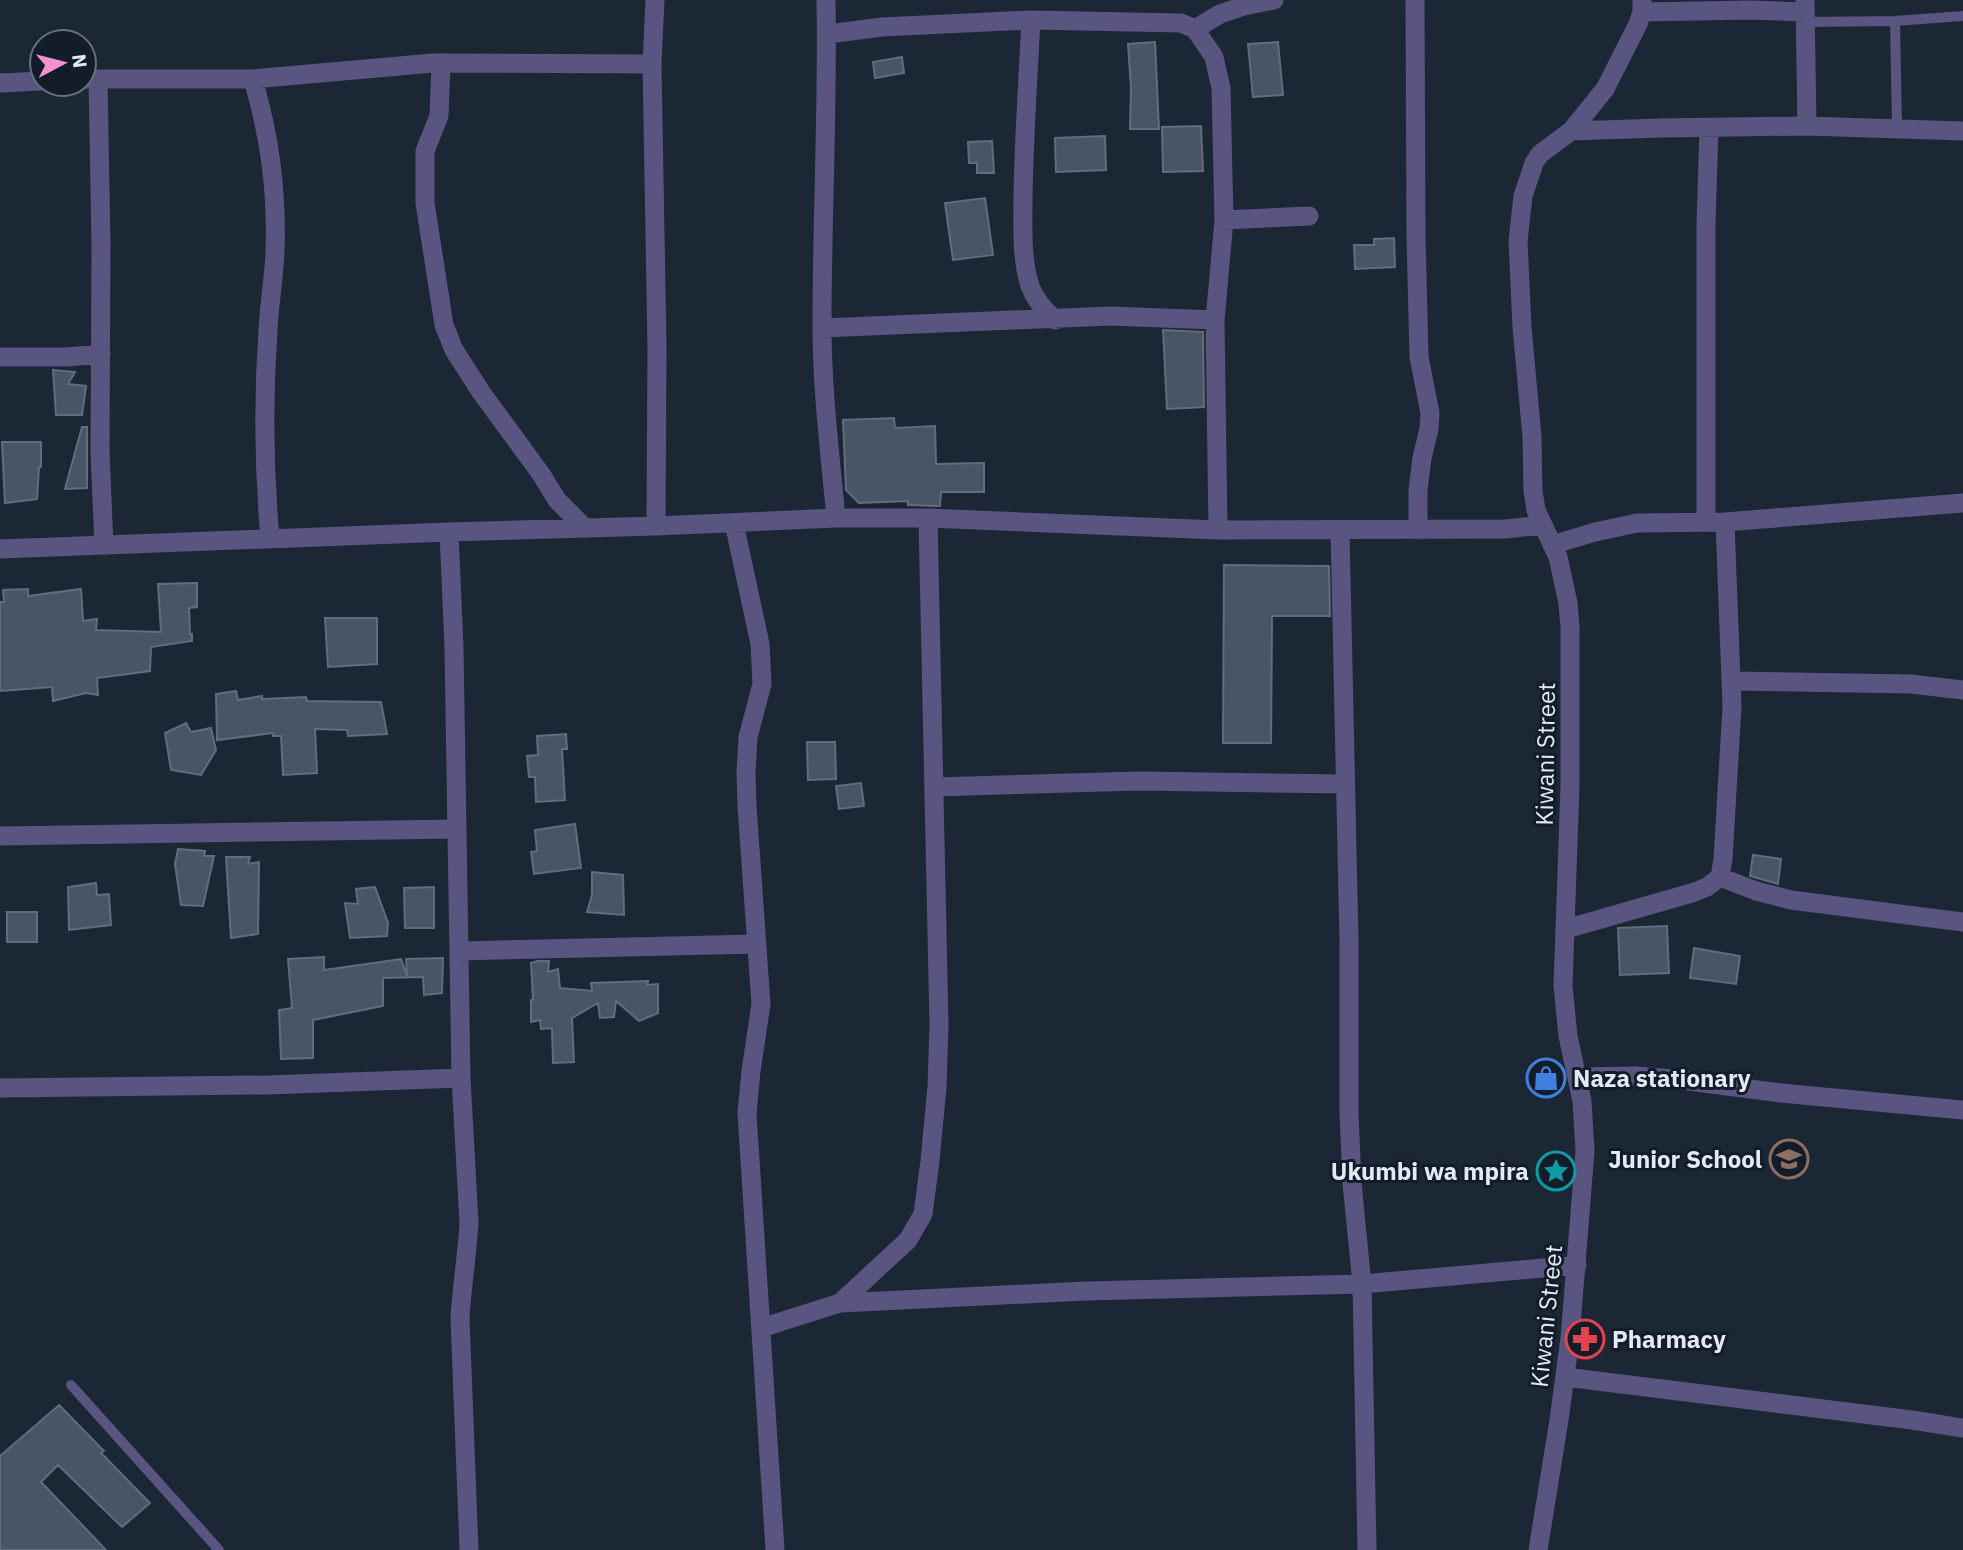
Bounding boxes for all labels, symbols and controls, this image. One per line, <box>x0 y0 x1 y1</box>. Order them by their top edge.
north arrow <box>28 28 98 98</box>
text: N <box>67 53 93 69</box>
street label: Kiwani Street <box>1528 682 1562 826</box>
shop icon: Naza stationary <box>1525 1057 1567 1099</box>
place label: Naza stationary <box>1573 1062 1751 1094</box>
school or university icon: Junior School <box>1768 1138 1810 1180</box>
place label: Junior School <box>1608 1143 1762 1175</box>
place icon: Ukumbi wa mpira <box>1535 1150 1577 1192</box>
place label: Ukumbi wa mpira <box>1331 1155 1529 1187</box>
street label: Kiwani Street <box>1523 1243 1569 1389</box>
pharmacy icon: Pharmacy <box>1564 1318 1606 1360</box>
place label: Pharmacy <box>1612 1323 1726 1355</box>

